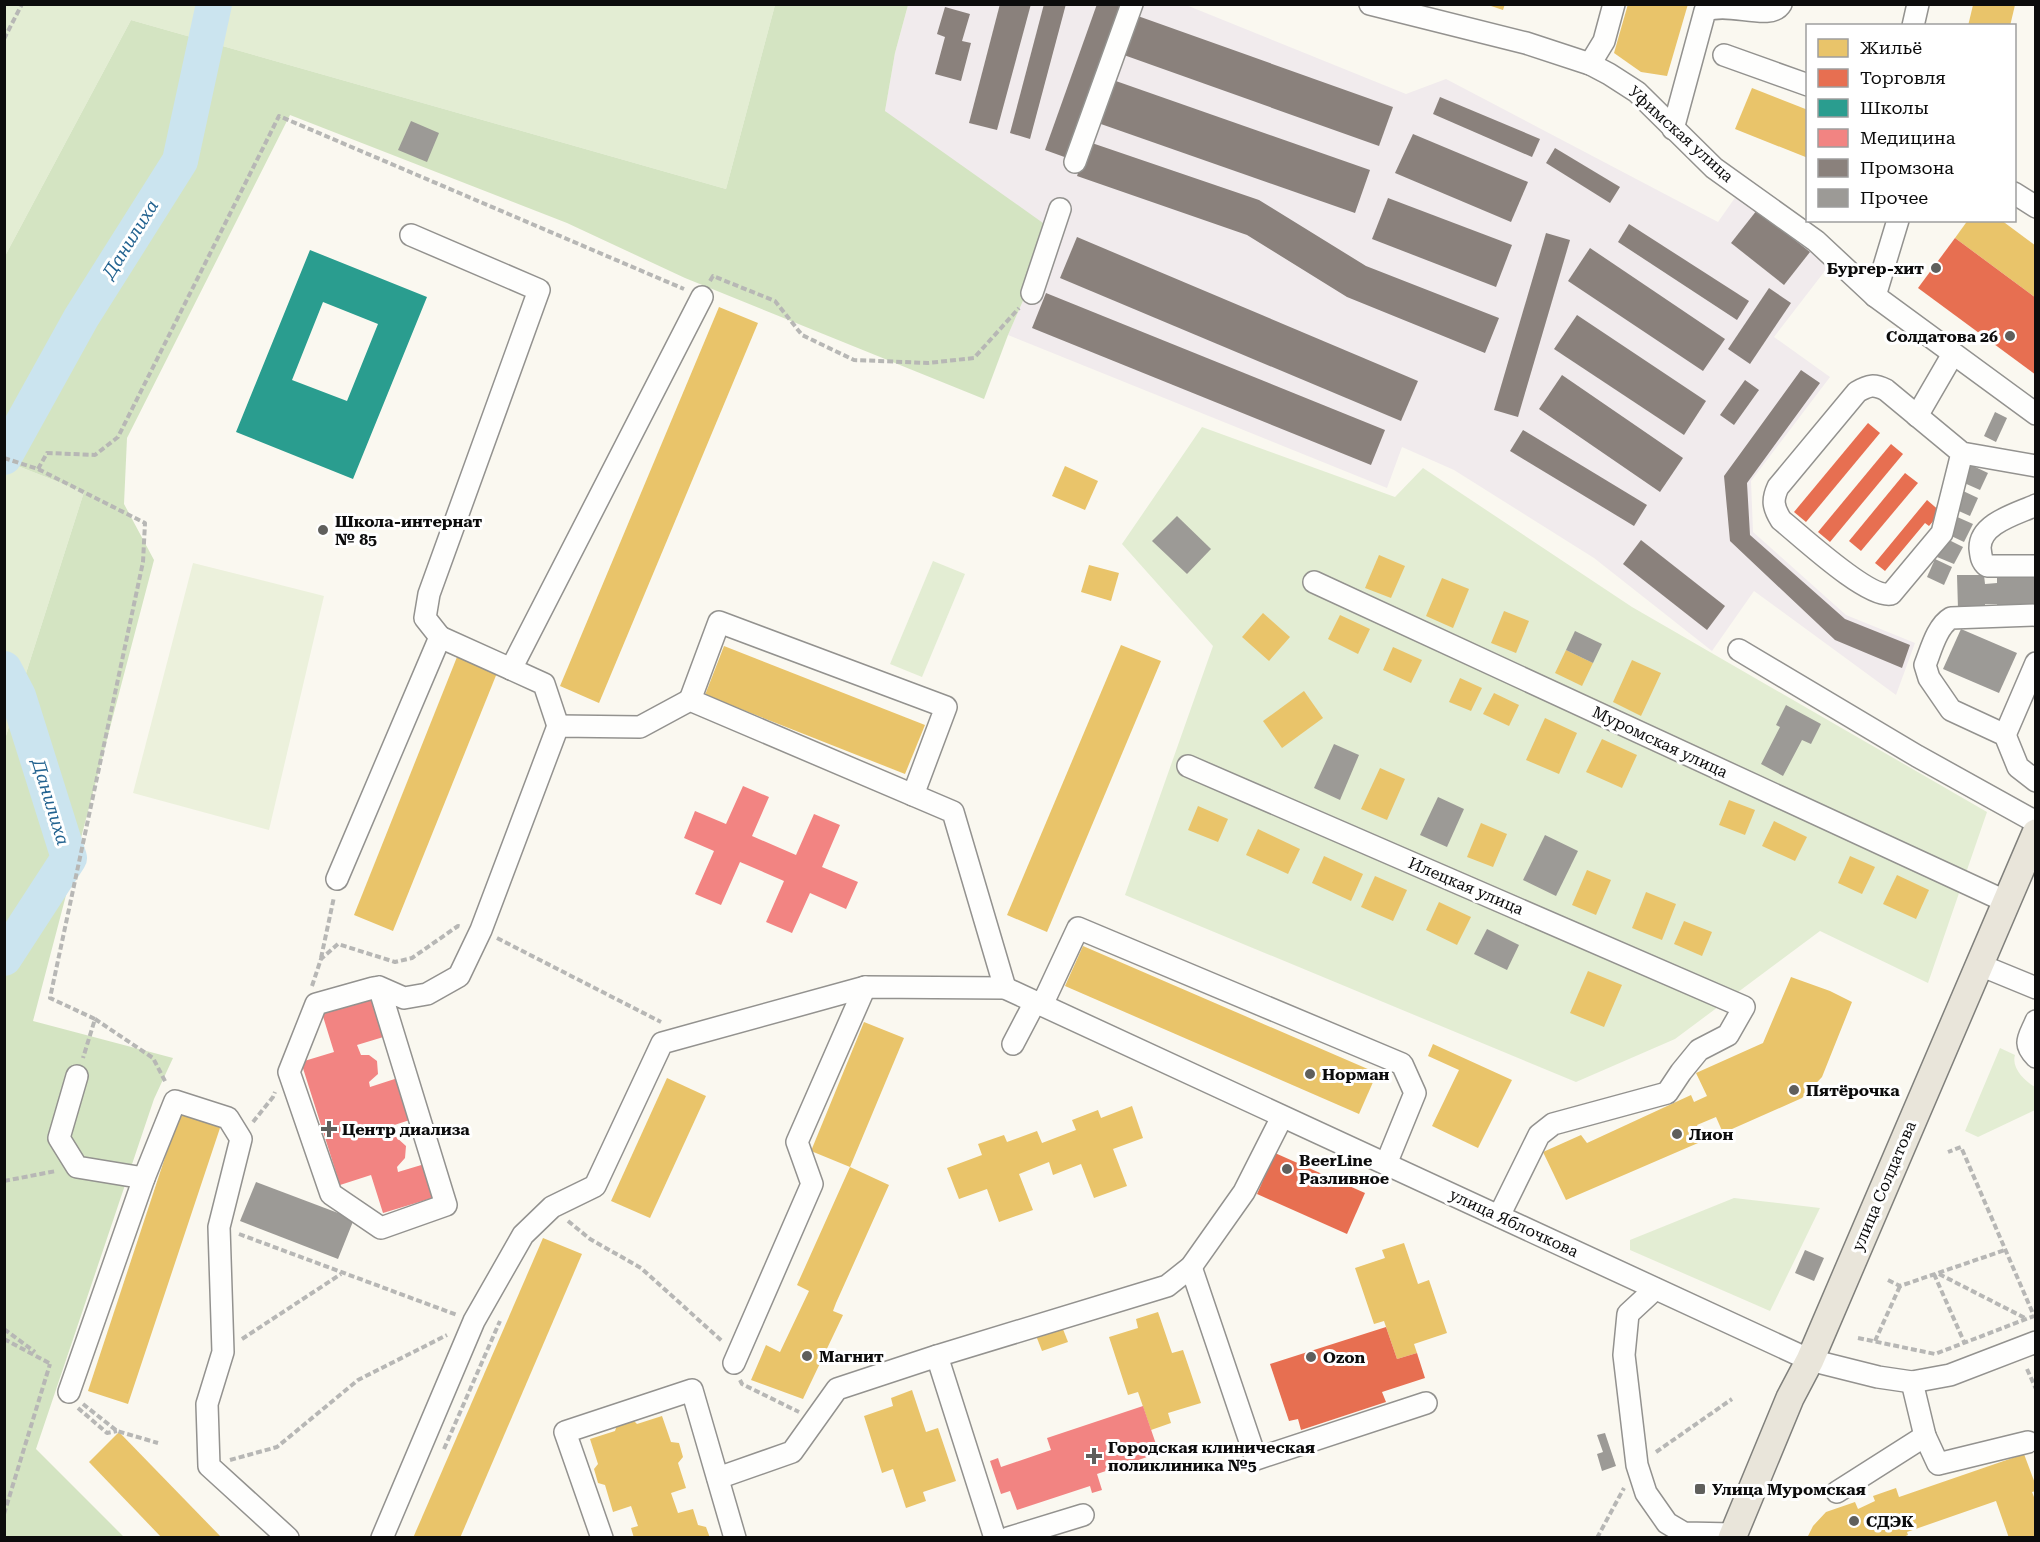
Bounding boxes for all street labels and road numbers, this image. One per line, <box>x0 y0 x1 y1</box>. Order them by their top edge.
street label: Уфимская улица <box>1625 82 1738 186</box>
street label: Муромская улица <box>1589 702 1731 782</box>
street label: Илецкая улица <box>1406 853 1527 919</box>
street label: улица Солдатова <box>1848 1118 1920 1254</box>
street label: улица Яблочкова <box>1446 1185 1582 1261</box>

